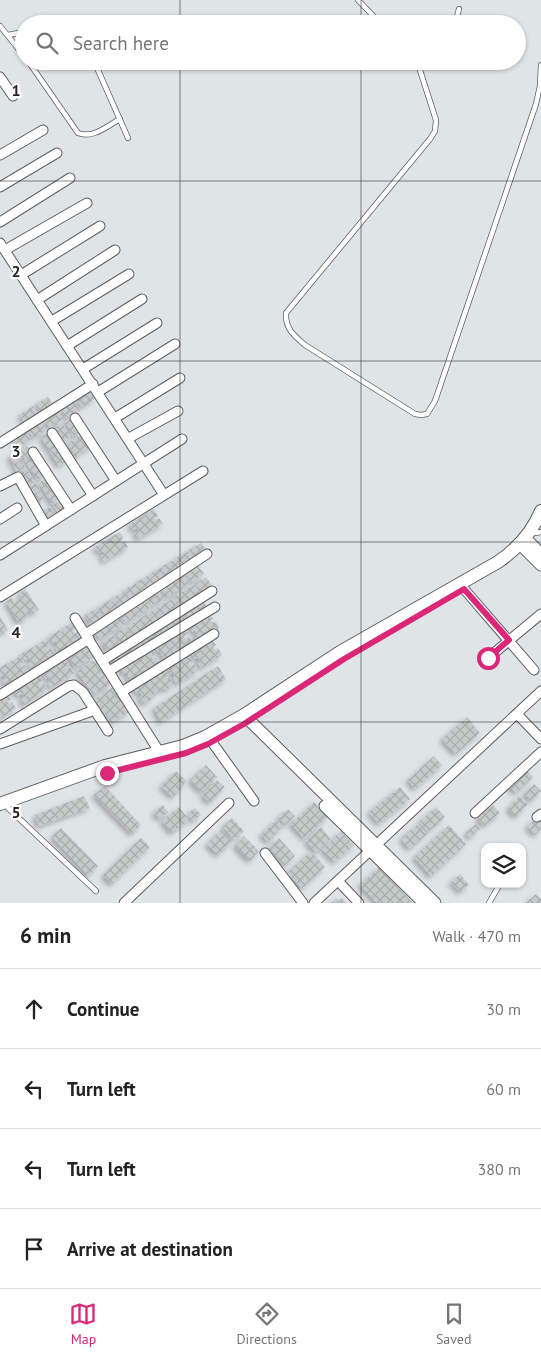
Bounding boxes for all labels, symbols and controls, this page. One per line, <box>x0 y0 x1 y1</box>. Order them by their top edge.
search box <box>15 15 526 70</box>
icon: search <box>33 29 61 57</box>
text: Search here <box>73 31 169 55</box>
text: 1 <box>11 80 21 100</box>
text: 2 <box>11 261 21 281</box>
text: 3 <box>11 441 21 461</box>
text: 4 <box>11 622 21 642</box>
route start <box>477 647 500 670</box>
route end <box>96 762 119 785</box>
text: 5 <box>11 802 21 822</box>
map controls <box>481 843 526 888</box>
button: layers <box>481 843 526 888</box>
text: 6 min <box>20 922 71 949</box>
text: Walk · 470 m <box>432 926 521 946</box>
icon: ahead <box>20 995 48 1023</box>
text: Continue <box>67 997 139 1021</box>
text: 30 m <box>486 999 521 1019</box>
icon: left <box>20 1075 48 1103</box>
text: Turn left <box>67 1077 136 1101</box>
text: 60 m <box>486 1079 521 1099</box>
icon: left <box>20 1155 48 1183</box>
text: Turn left <box>67 1157 136 1181</box>
text: 380 m <box>478 1159 521 1179</box>
icon: arrive <box>20 1235 48 1263</box>
text: Arrive at destination <box>67 1237 233 1261</box>
tab: Map <box>69 1300 97 1348</box>
tab: Directions <box>236 1300 297 1348</box>
tab: Saved <box>436 1300 472 1348</box>

